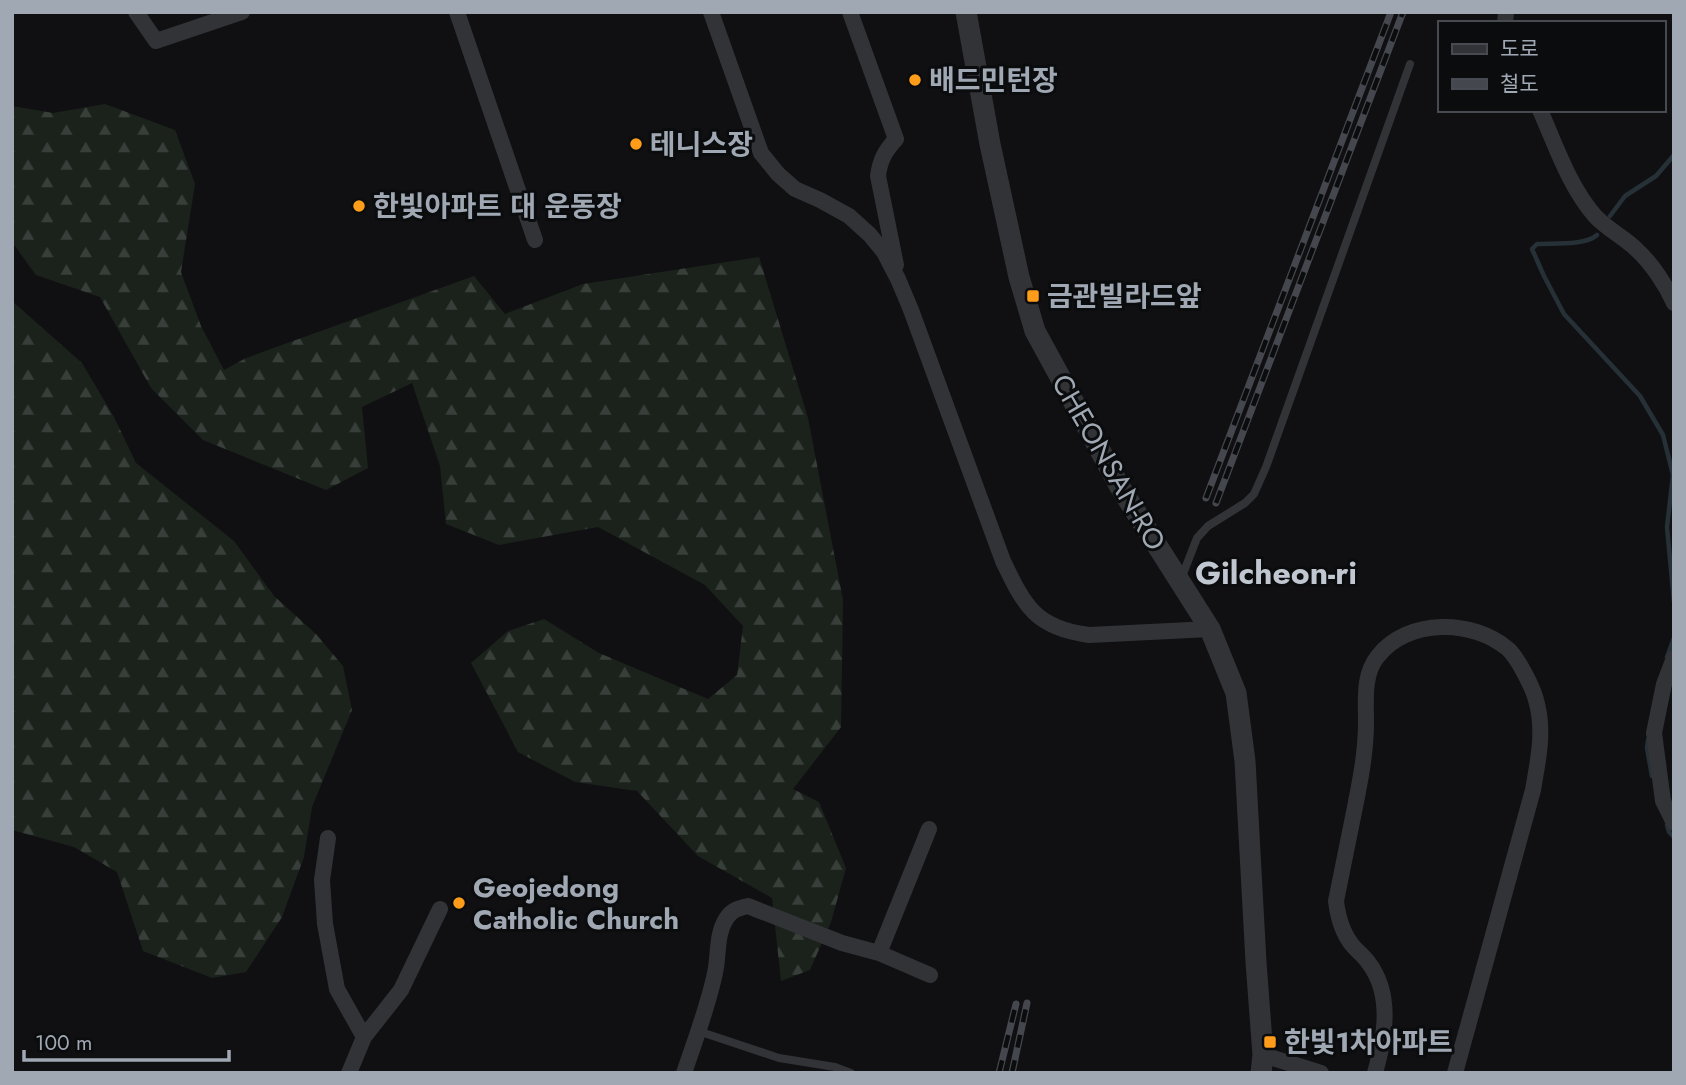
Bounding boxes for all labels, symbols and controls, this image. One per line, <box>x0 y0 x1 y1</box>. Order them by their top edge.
legend <box>1438 21 1665 112</box>
text: 도로 <box>1500 34 1539 64</box>
place label: 배드민턴장 <box>929 60 1058 101</box>
text: 철도 <box>1500 69 1539 99</box>
marker: 배드민턴장 <box>907 72 923 88</box>
place label: 테니스장 <box>650 124 753 165</box>
marker: 테니스장 <box>628 136 644 152</box>
place label: 한빛아파트 대 운동장 <box>373 186 622 227</box>
marker: 한빛아파트 대 운동장 <box>351 198 367 214</box>
place label: 금관빌라드앞 <box>1047 276 1202 317</box>
marker: 금관빌라드앞 <box>1025 288 1041 304</box>
street label: CHEONSAN-RO <box>1041 366 1176 558</box>
district label: Gilcheon-ri <box>1195 550 1357 596</box>
place label: Geojedong Catholic Church <box>473 867 679 940</box>
marker: Geojedong Catholic Church <box>451 895 467 911</box>
scale bar <box>24 1018 229 1062</box>
place label: 한빛1차아파트 <box>1284 1022 1453 1063</box>
text: 100 m <box>35 1028 92 1058</box>
marker: 한빛1차아파트 <box>1262 1034 1278 1050</box>

